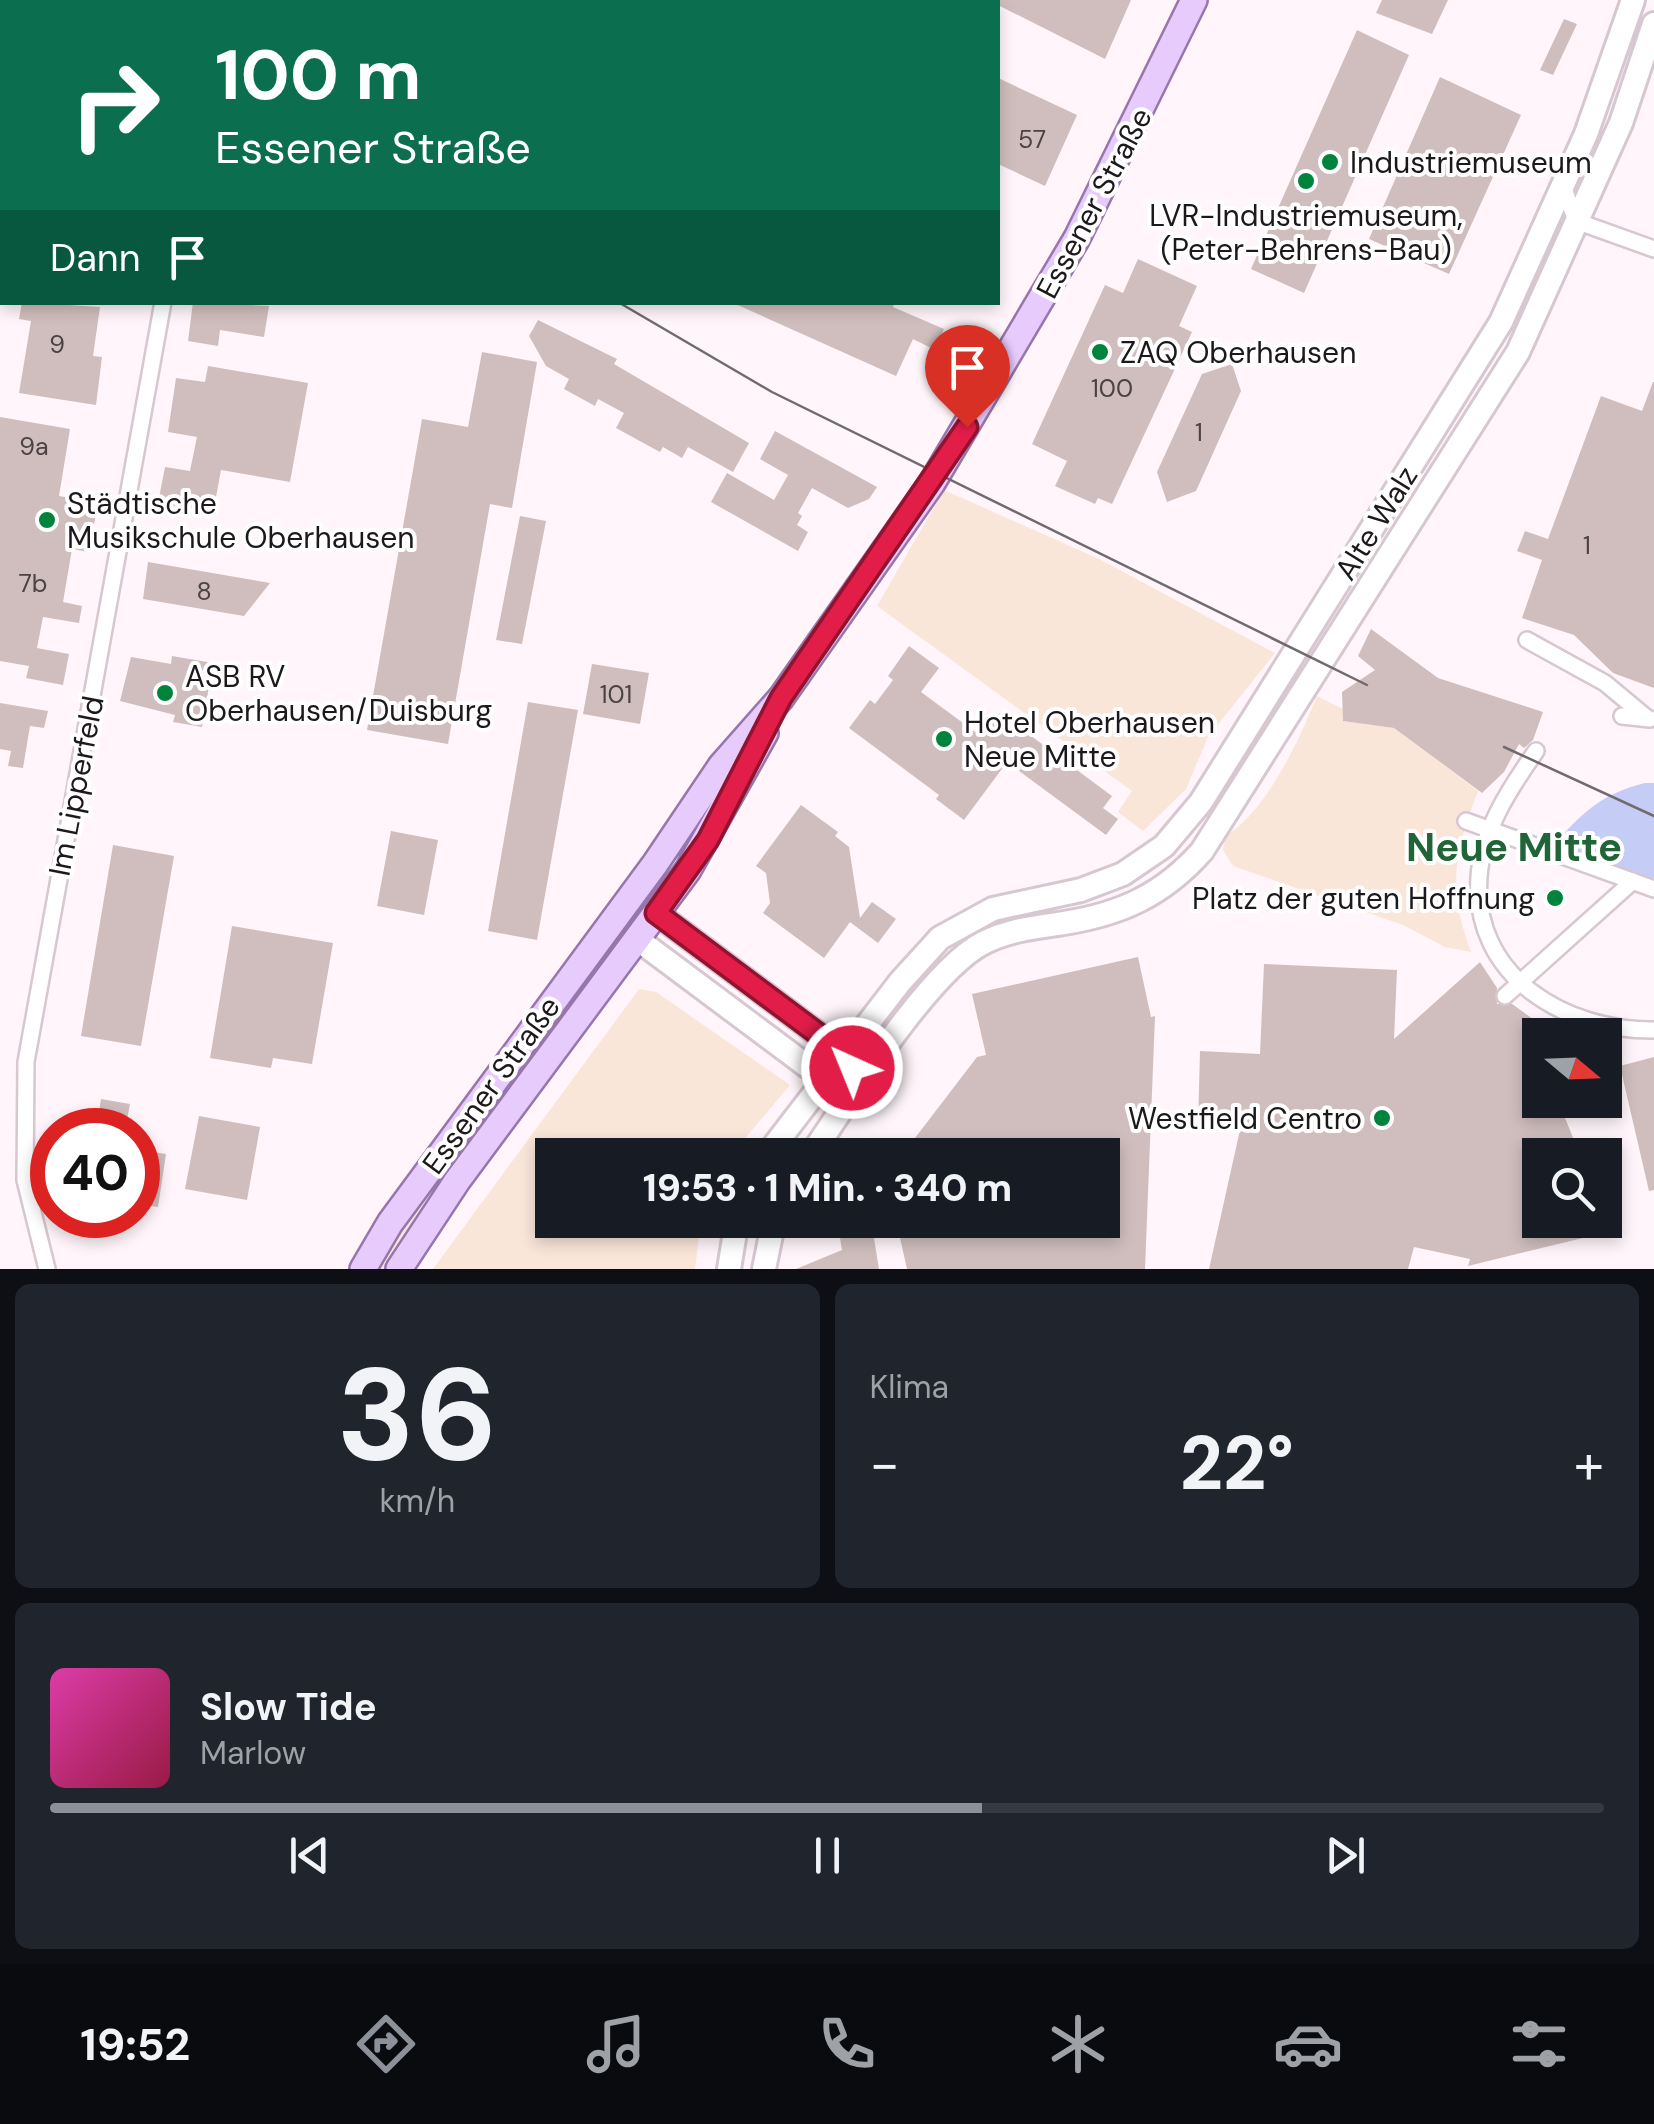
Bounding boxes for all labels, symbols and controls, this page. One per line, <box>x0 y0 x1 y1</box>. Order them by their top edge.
text: 100 m <box>215 30 421 121</box>
icon: right <box>50 40 180 170</box>
street label: Essener Straße <box>1027 101 1161 305</box>
text: Essener Straße <box>215 118 531 177</box>
house number: 57 <box>1018 123 1046 156</box>
place label: Industriemuseum <box>1350 143 1592 182</box>
marker: Industriemuseum <box>1319 151 1341 173</box>
marker: LVR-Industriemuseum, (Peter-Behrens-Bau) <box>1295 170 1317 192</box>
place label: LVR-Industriemuseum, (Peter-Behrens-Bau) <box>1149 196 1463 269</box>
icon: arrive <box>160 230 215 285</box>
text: Dann <box>50 233 140 283</box>
pin <box>925 325 1010 428</box>
house number: 9 <box>49 328 65 361</box>
place label: ZAQ Oberhausen <box>1120 333 1356 372</box>
icon: arrive <box>940 340 995 395</box>
marker: ZAQ Oberhausen <box>1089 341 1111 363</box>
house number: 100 <box>1091 372 1133 405</box>
house number: 1 <box>1195 416 1203 449</box>
house number: 9a <box>19 430 49 463</box>
street label: Alte Walz <box>1326 459 1426 587</box>
place label: Städtische Musikschule Oberhausen <box>67 484 415 557</box>
marker: Städtische Musikschule Oberhausen <box>36 509 58 531</box>
house number: 1 <box>1583 529 1591 562</box>
house number: 7b <box>18 567 48 600</box>
house number: 8 <box>196 575 212 608</box>
place label: ASB RV Oberhausen/Duisburg <box>185 657 492 730</box>
house number: 101 <box>600 678 632 711</box>
marker: ASB RV Oberhausen/Duisburg <box>154 682 176 704</box>
street label: Im Lipperfeld <box>39 693 113 879</box>
place label: Hotel Oberhausen Neue Mitte <box>964 703 1215 776</box>
marker: Hotel Oberhausen Neue Mitte <box>933 728 955 750</box>
district label: Neue Mitte <box>1406 821 1622 873</box>
place label: Platz der guten Hoffnung <box>1192 879 1535 918</box>
marker: Platz der guten Hoffnung <box>1544 887 1566 909</box>
street label: Essener Straße <box>413 988 569 1182</box>
position arrow <box>800 1016 904 1120</box>
north arrow <box>1522 1018 1622 1118</box>
map controls <box>1522 1018 1622 1238</box>
place label: Westfield Centro <box>1128 1099 1362 1138</box>
marker: Westfield Centro <box>1371 1107 1393 1129</box>
speed limit sign: 40 <box>30 1108 160 1238</box>
button: search <box>1522 1138 1622 1238</box>
text: 19:53 · 1 Min. · 340 m <box>643 1163 1012 1213</box>
text: 36 <box>337 1330 498 1499</box>
text: Klima <box>870 1366 949 1408</box>
text: 22° <box>1180 1415 1294 1512</box>
text: − <box>870 1428 900 1500</box>
text: + <box>1574 1428 1604 1500</box>
text: km/h <box>379 1480 455 1522</box>
text: Slow Tide <box>200 1682 377 1732</box>
text: Marlow <box>200 1732 306 1774</box>
icon: previous <box>282 1828 337 1883</box>
icon: pause <box>800 1828 855 1883</box>
icon: next <box>1318 1828 1373 1883</box>
icon: directions <box>351 2009 421 2079</box>
icon: music <box>581 2009 651 2079</box>
icon: phone <box>812 2009 882 2079</box>
icon: climate <box>1043 2009 1113 2079</box>
icon: car <box>1273 2009 1343 2079</box>
icon: filters <box>1504 2009 1574 2079</box>
text: 19:52 <box>80 2015 190 2074</box>

